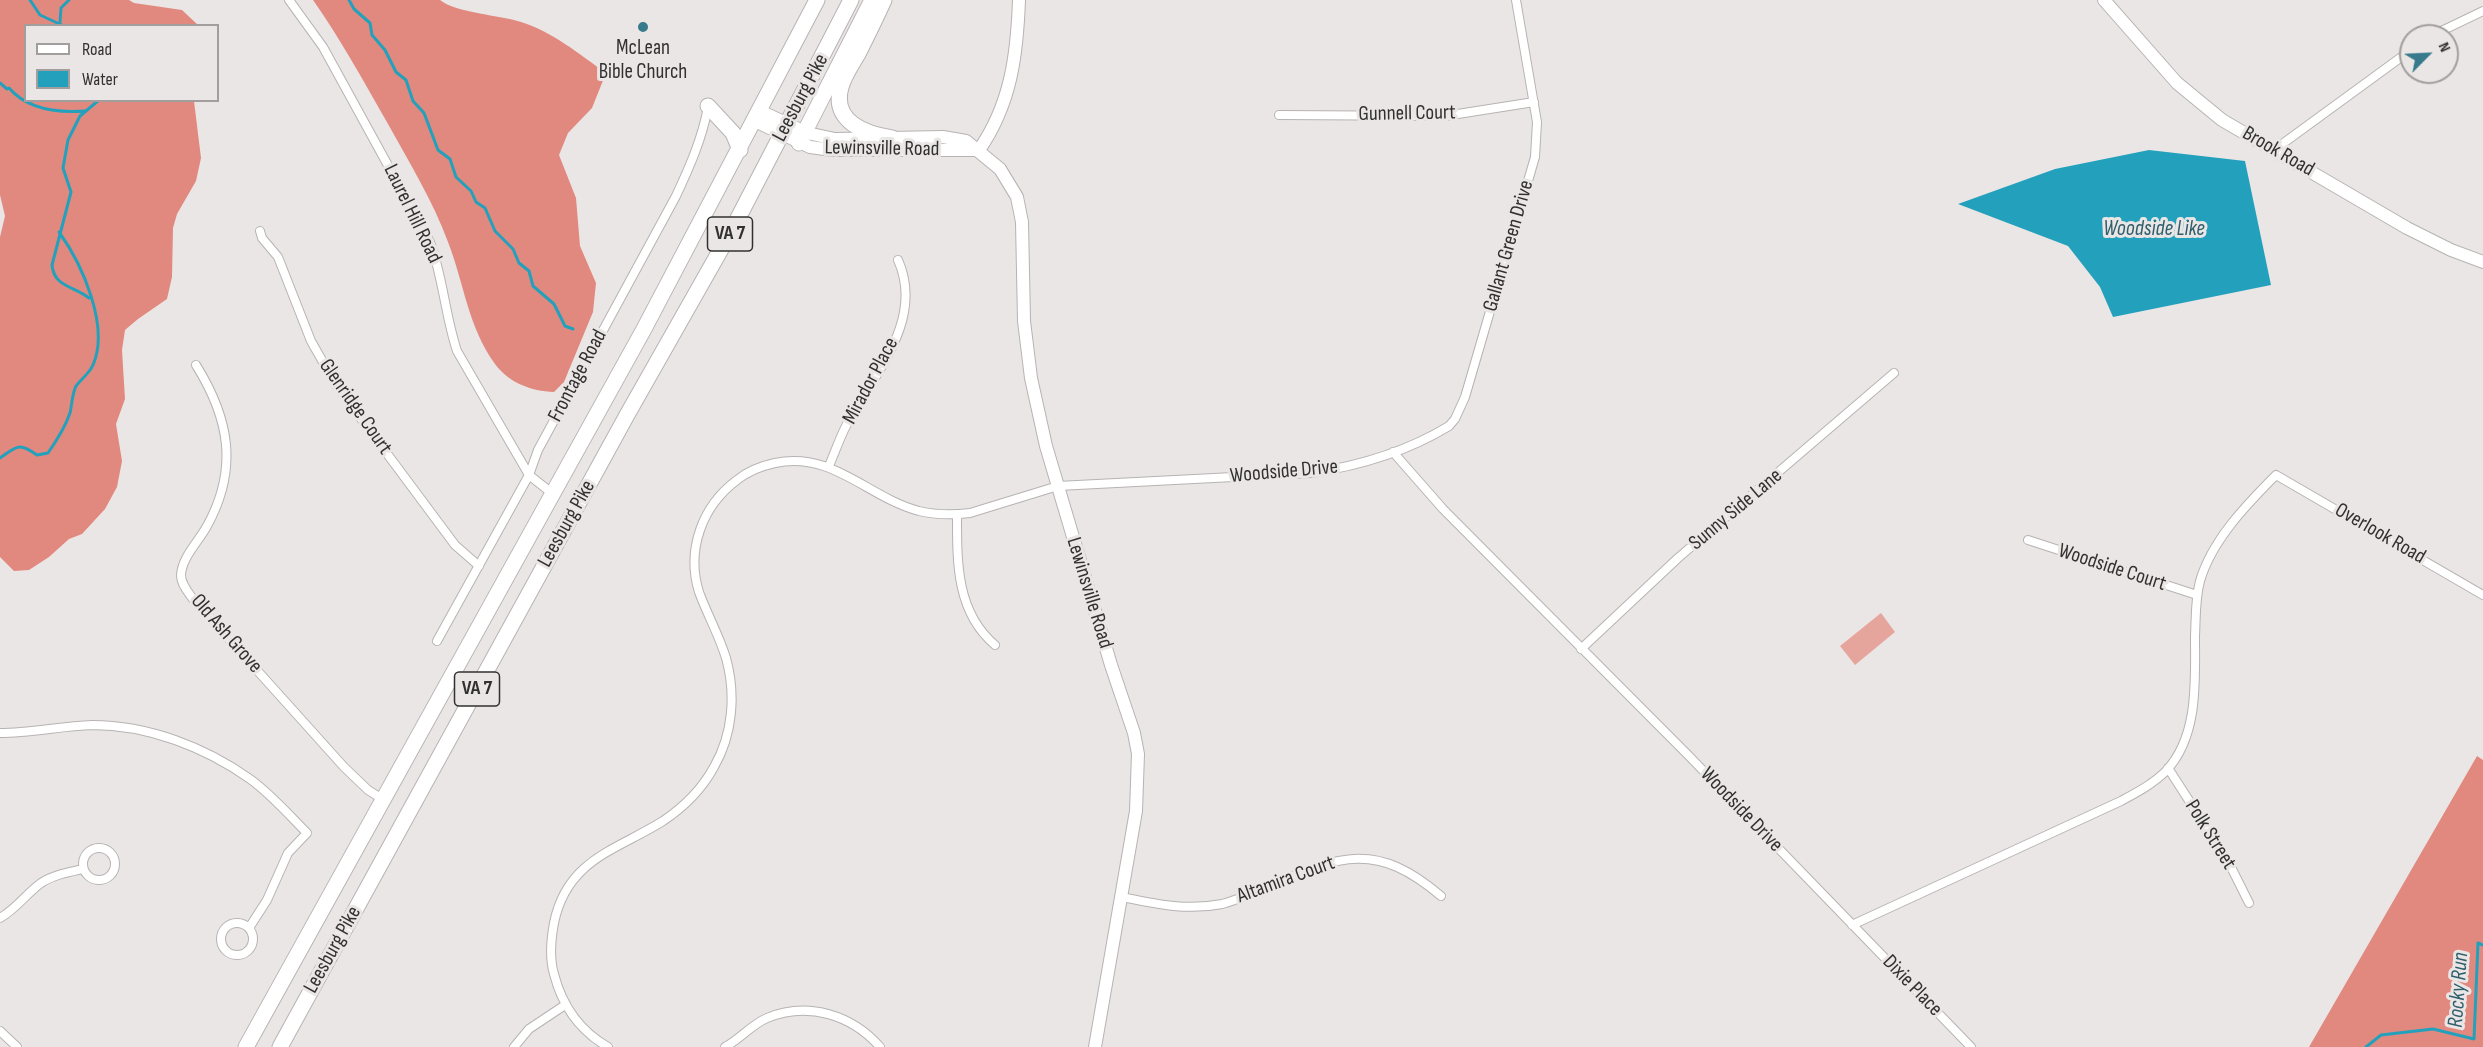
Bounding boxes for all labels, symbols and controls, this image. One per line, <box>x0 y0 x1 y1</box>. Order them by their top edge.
marker: McLean Bible Church <box>636 20 650 34</box>
legend <box>24 24 219 102</box>
north arrow <box>2399 24 2459 84</box>
place label: McLean Bible Church <box>599 36 687 86</box>
text: Road <box>82 39 112 60</box>
text: N <box>2434 40 2454 55</box>
street label: Leesburg Pike <box>767 50 835 146</box>
text: Water <box>82 69 118 90</box>
street label: Gunnell Court <box>1358 101 1456 127</box>
street label: Brook Road <box>2238 121 2318 183</box>
street label: Lewinsville Road <box>824 135 940 163</box>
street label: Laurel Hill Road <box>377 161 447 267</box>
street label: Gallant Green Drive <box>1478 177 1540 315</box>
water label: Woodside Like <box>2103 216 2205 242</box>
road number: VA 7 <box>708 217 752 251</box>
street label: Frontage Road <box>543 326 613 426</box>
street label: Mirador Place <box>838 333 904 429</box>
street label: Glenridge Court <box>313 354 397 460</box>
street label: Woodside Drive <box>1229 455 1339 489</box>
street label: Sunny Side Lane <box>1684 464 1788 556</box>
street label: Leesburg Pike <box>533 476 601 572</box>
street label: Overlook Road <box>2330 498 2430 570</box>
street label: Lewinsville Road <box>1060 534 1118 652</box>
street label: Woodside Court <box>2055 539 2169 597</box>
street label: Old Ash Grove <box>185 589 267 679</box>
road number: VA 7 <box>454 672 500 706</box>
street label: Woodside Drive <box>1694 762 1788 858</box>
street label: Polk Street <box>2179 796 2241 874</box>
street label: Altamira Court <box>1234 851 1338 909</box>
street label: Leesburg Pike <box>299 902 367 998</box>
street label: Dixie Place <box>1877 950 1947 1022</box>
water label: Rocky Run <box>2443 951 2475 1029</box>

